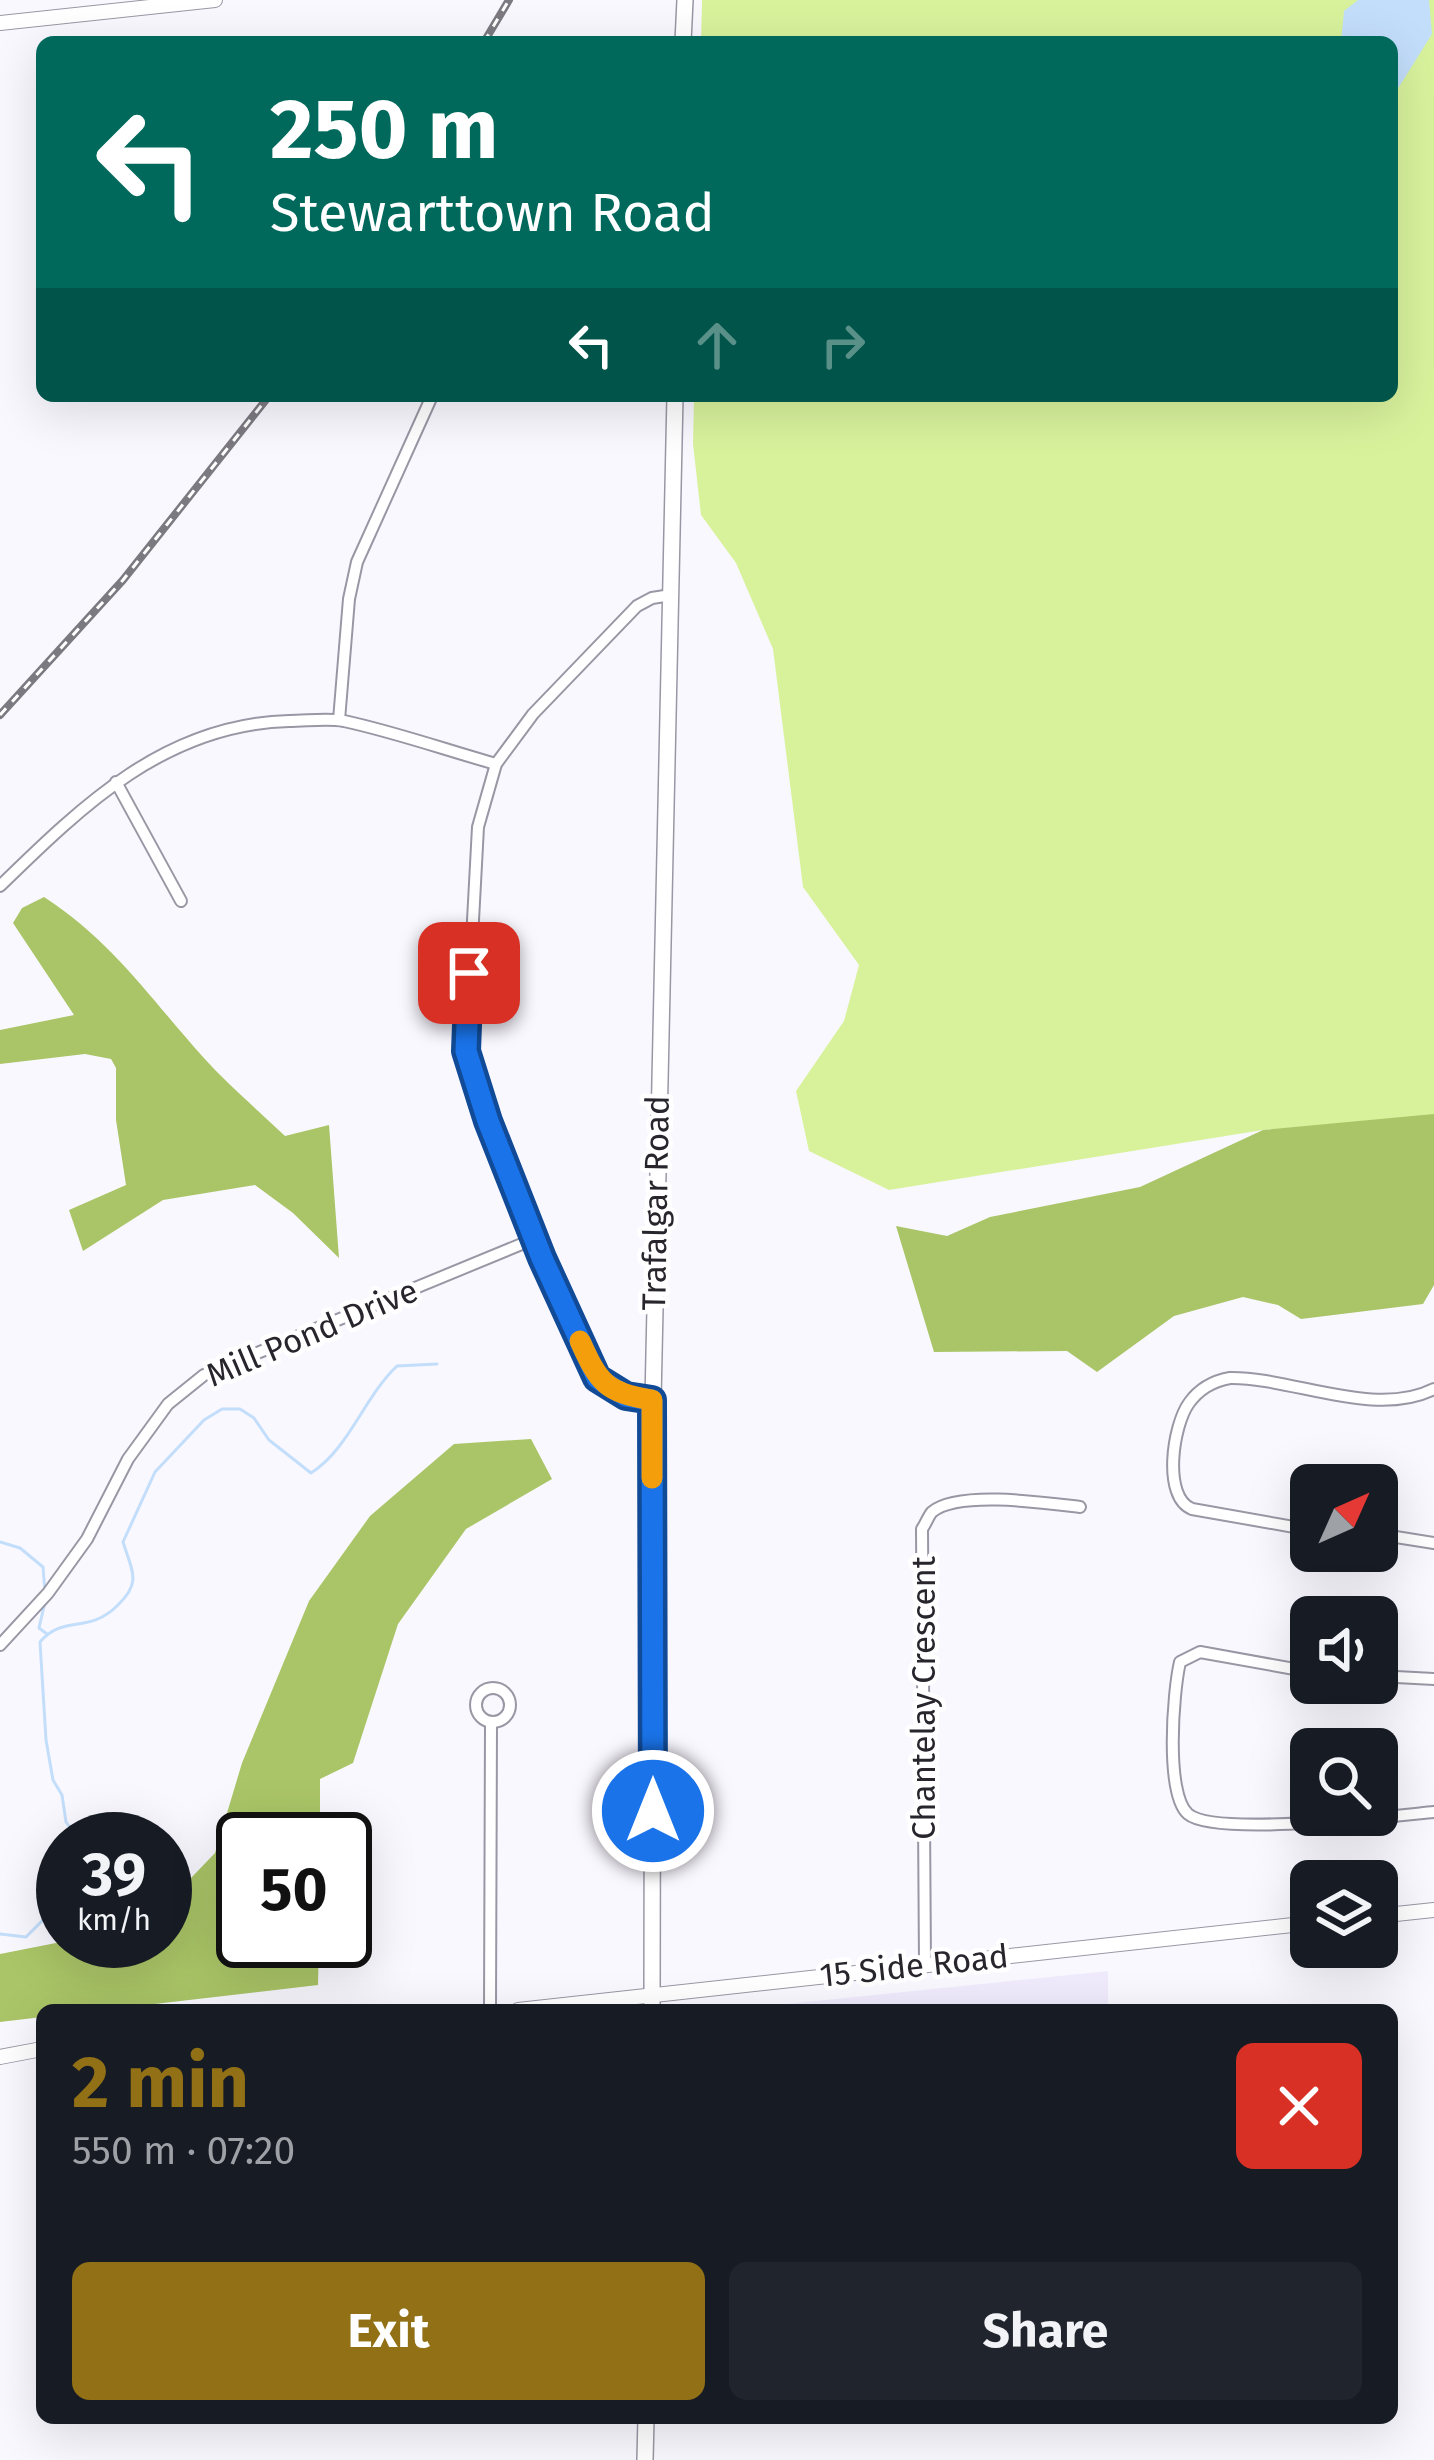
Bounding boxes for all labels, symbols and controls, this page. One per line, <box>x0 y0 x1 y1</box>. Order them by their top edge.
text: 250 m <box>270 79 498 180</box>
icon: left <box>72 84 228 240</box>
text: Stewarttown Road <box>270 181 715 245</box>
icon: left <box>558 312 624 378</box>
icon: ahead <box>684 312 750 378</box>
icon: right <box>810 312 876 378</box>
pin <box>418 922 520 1024</box>
icon: arrive <box>436 940 502 1006</box>
street label: Trafalgar Road <box>634 1095 678 1311</box>
street label: Mill Pond Drive <box>200 1270 424 1396</box>
north arrow <box>1290 1464 1398 1572</box>
map controls <box>1290 1464 1398 1968</box>
street label: Chantelay Crescent <box>904 1556 944 1840</box>
button: sound <box>1290 1596 1398 1704</box>
button: search <box>1290 1728 1398 1836</box>
position arrow <box>590 1748 716 1874</box>
speed limit sign: 50 <box>216 1812 372 1968</box>
text: 39 <box>82 1839 146 1911</box>
button: layers <box>1290 1860 1398 1968</box>
text: km/h <box>77 1902 151 1938</box>
street label: 15 Side Road <box>818 1936 1010 1996</box>
text: 2 min <box>72 2040 249 2126</box>
button: close <box>1236 2043 1362 2169</box>
text: 550 m · 07:20 <box>72 2128 295 2174</box>
button: Exit <box>72 2262 705 2400</box>
button: Share <box>729 2262 1362 2400</box>

